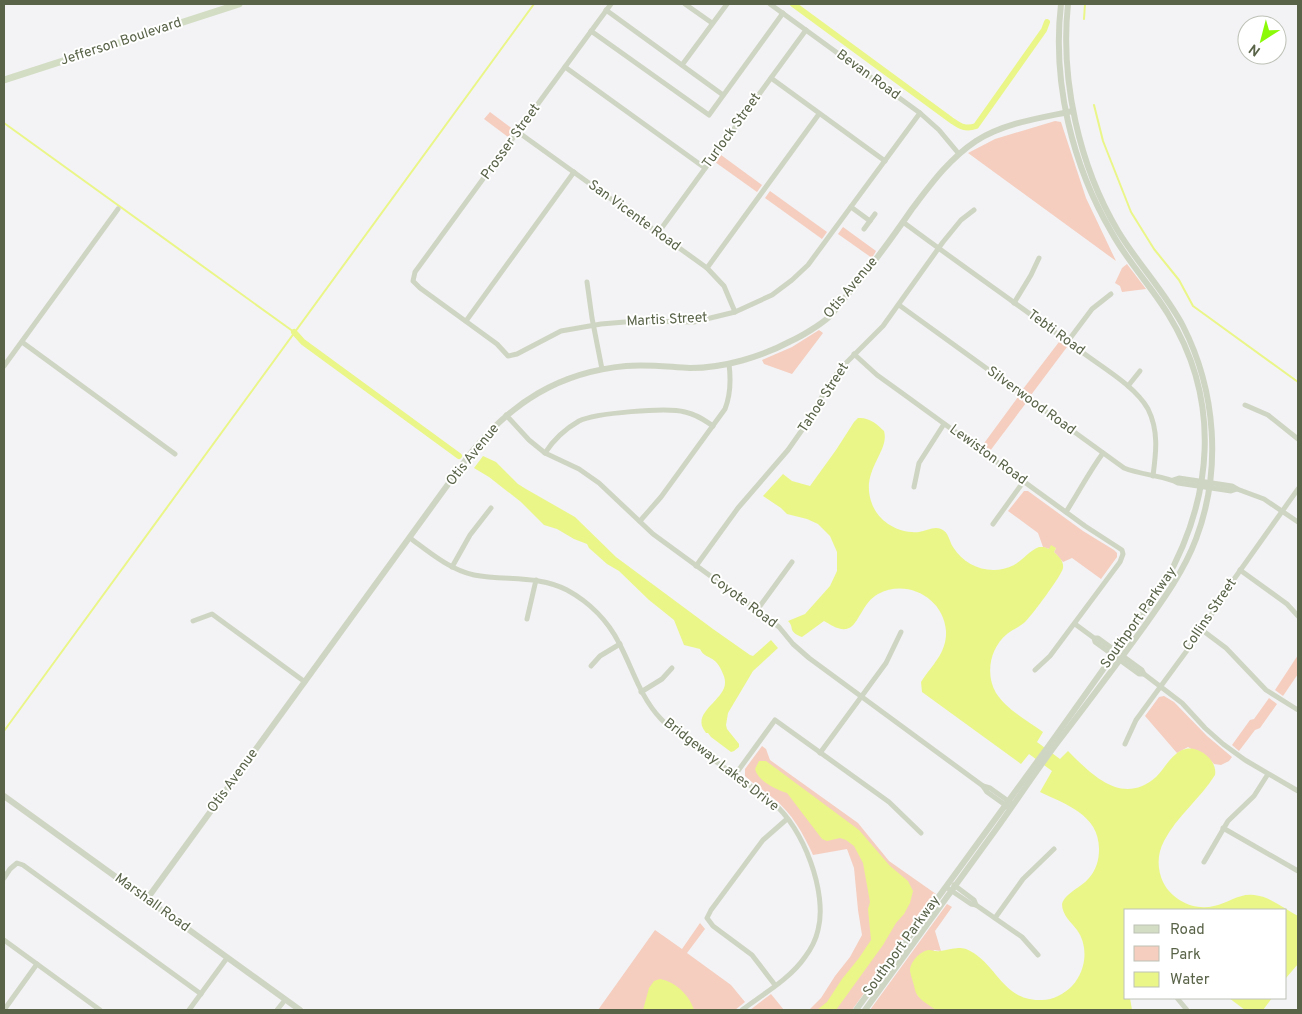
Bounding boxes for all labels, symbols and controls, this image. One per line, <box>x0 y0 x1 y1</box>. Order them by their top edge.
street label: Jefferson Boulevard <box>58 14 184 70</box>
north arrow <box>1237 15 1287 65</box>
text: N <box>1246 39 1264 59</box>
street label: Bevan Road <box>833 46 903 104</box>
street label: Turlock Street <box>699 90 765 172</box>
street label: Prosser Street <box>478 101 544 183</box>
street label: San Vicente Road <box>584 177 684 255</box>
street label: Otis Avenue <box>820 254 882 322</box>
street label: Tebti Road <box>1024 307 1088 359</box>
street label: Martis Street <box>626 309 708 331</box>
street label: Tahoe Street <box>795 360 853 436</box>
street label: Silverwood Road <box>983 363 1079 439</box>
street label: Otis Avenue <box>443 421 503 489</box>
street label: Lewiston Road <box>946 421 1030 489</box>
street label: Southport Parkway <box>1098 564 1180 672</box>
street label: Coyote Road <box>706 570 780 632</box>
street label: Collins Street <box>1179 575 1241 655</box>
street label: Bridgeway Lakes Drive <box>660 715 782 815</box>
street label: Otis Avenue <box>204 746 262 816</box>
street label: Marshall Road <box>111 870 193 936</box>
street label: Southport Parkway <box>860 892 944 1000</box>
legend <box>1124 909 1287 999</box>
text: Road <box>1170 921 1205 940</box>
text: Park <box>1170 946 1201 965</box>
text: Water <box>1170 971 1210 990</box>

